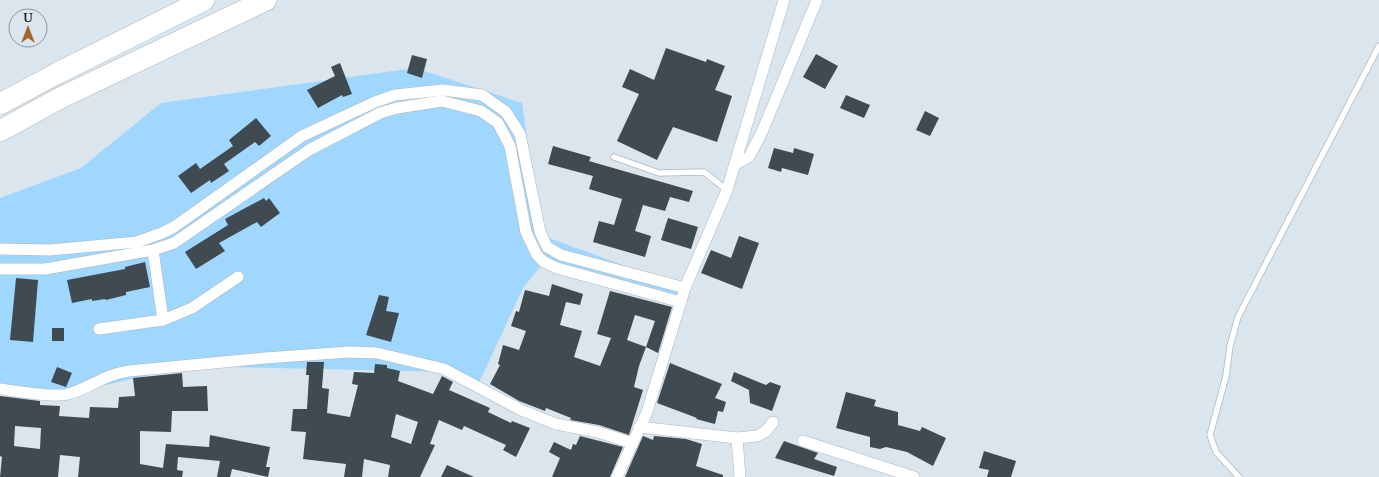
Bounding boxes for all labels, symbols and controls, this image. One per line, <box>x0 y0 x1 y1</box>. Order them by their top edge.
north arrow <box>8 8 48 48</box>
text: U <box>23 11 33 25</box>

